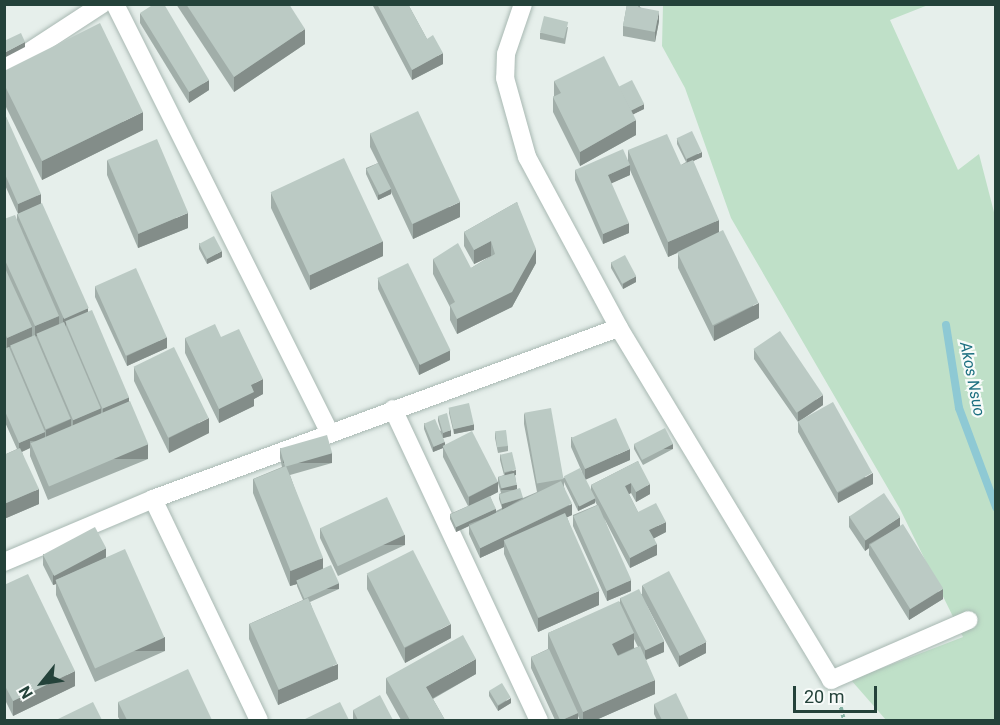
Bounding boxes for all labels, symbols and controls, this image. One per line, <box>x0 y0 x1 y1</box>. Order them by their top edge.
water label: Akos Nsuo <box>955 340 989 418</box>
north arrow <box>12 653 72 713</box>
scale bar <box>796 674 880 712</box>
text: N <box>15 683 37 702</box>
text: 20 m <box>804 686 844 707</box>

